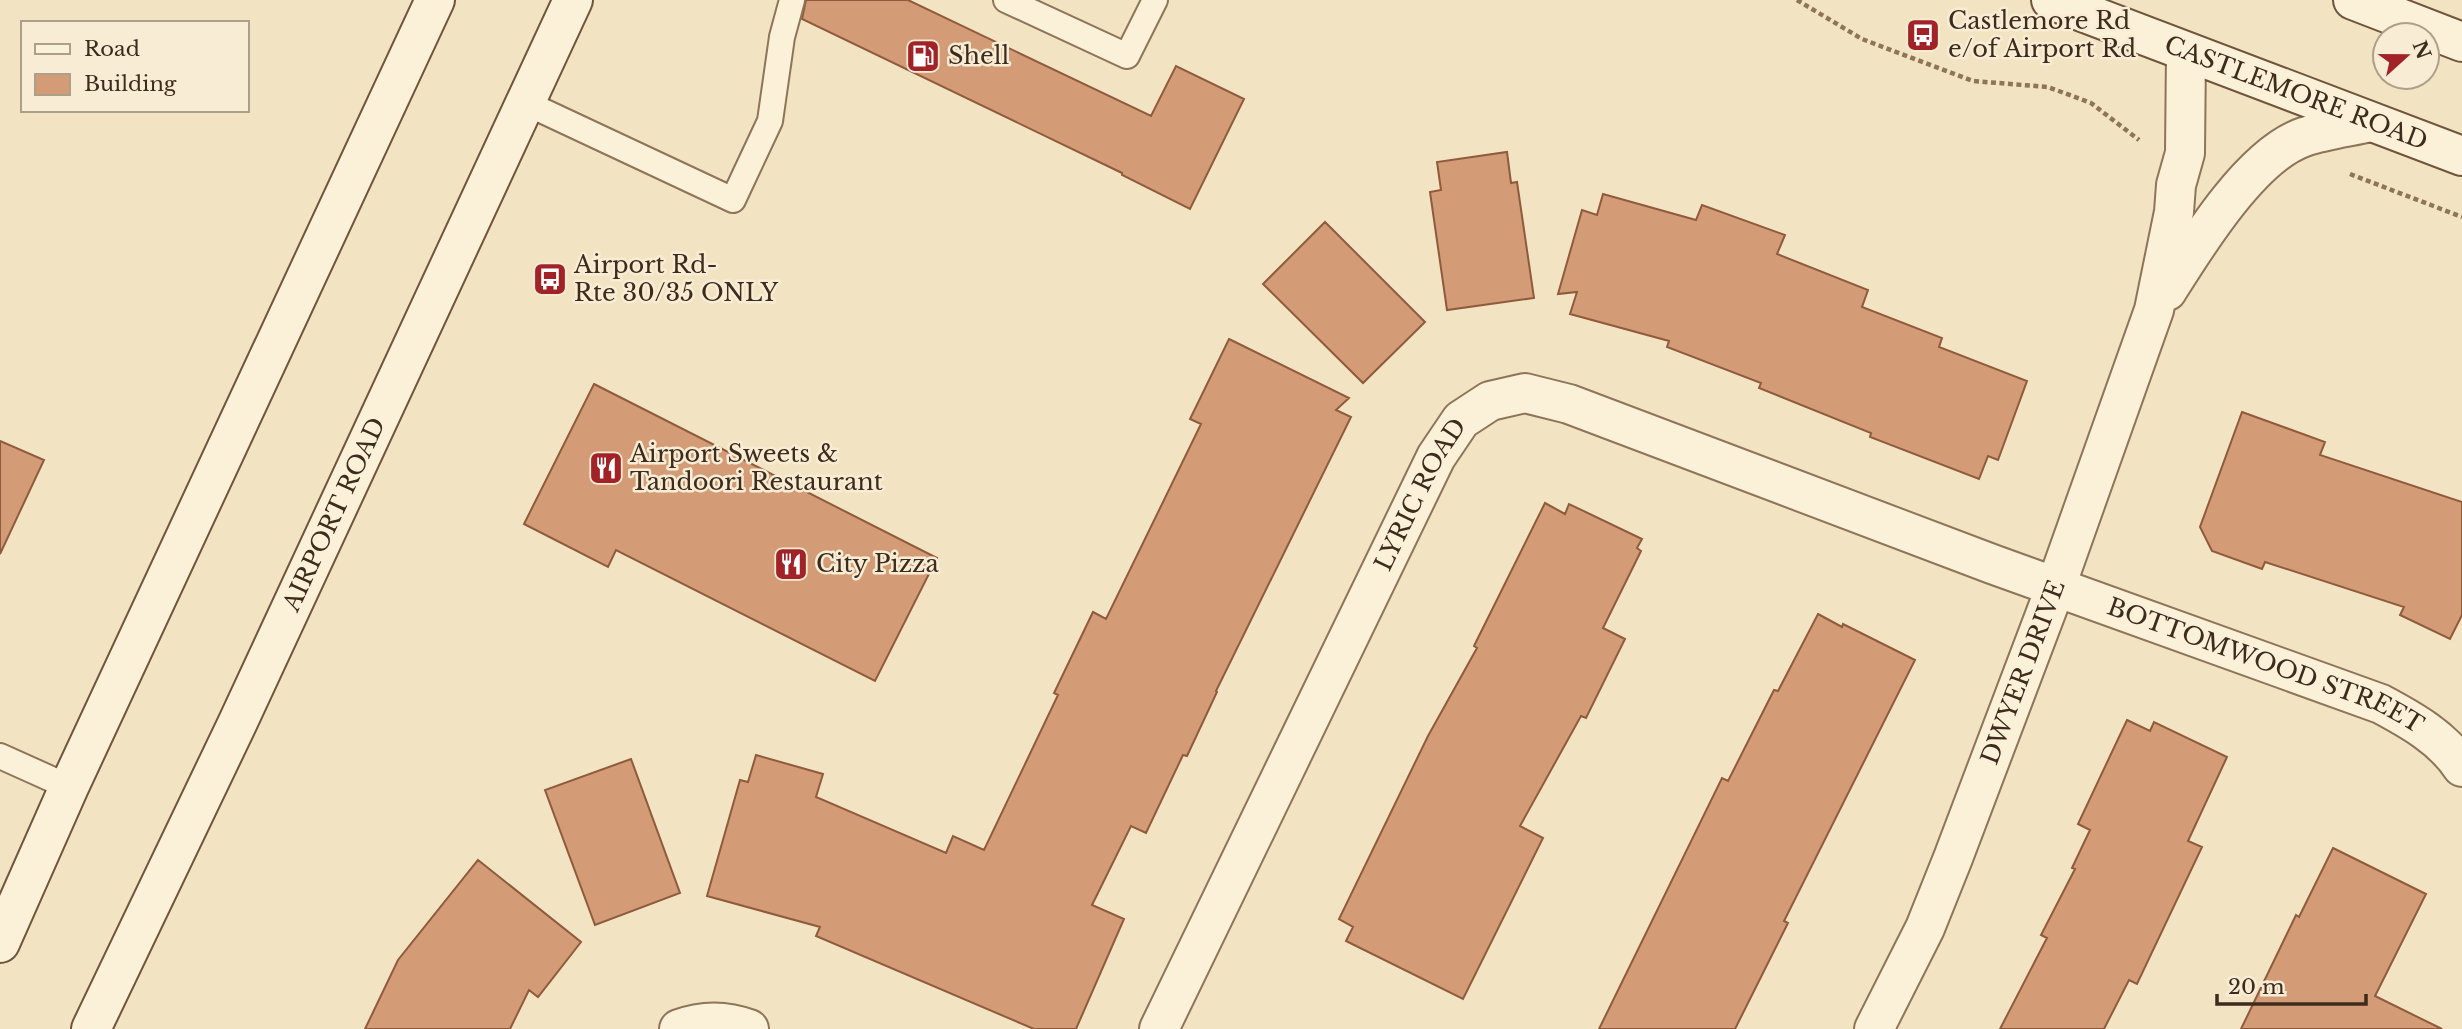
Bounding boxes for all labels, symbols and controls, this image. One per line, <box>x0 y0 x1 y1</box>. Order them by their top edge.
place label: Castlemore Rd e/of Airport Rd <box>1948 6 2136 63</box>
bus stop icon: Castlemore Rd e/of Airport Rd <box>1904 16 1942 54</box>
legend <box>21 21 248 112</box>
north arrow <box>2371 21 2441 91</box>
street label: CASTLEMORE ROAD <box>2161 29 2432 156</box>
text: Road <box>84 36 140 62</box>
fuel station icon: Shell <box>904 37 942 75</box>
text: N <box>2407 38 2435 63</box>
place label: Shell <box>948 41 1010 70</box>
text: Building <box>84 71 177 97</box>
place label: Airport Rd- Rte 30/35 ONLY <box>573 250 778 307</box>
bus stop icon: Airport Rd- Rte 30/35 ONLY <box>531 260 569 298</box>
street label: AIRPORT ROAD <box>276 413 391 617</box>
street label: LYRIC ROAD <box>1368 413 1472 575</box>
place label: Airport Sweets & Tandoori Restaurant <box>629 439 883 496</box>
restaurant icon: Airport Sweets & Tandoori Restaurant <box>587 449 625 487</box>
restaurant icon: City Pizza <box>772 545 810 583</box>
place label: City Pizza <box>816 549 939 578</box>
street label: DWYER DRIVE <box>1975 576 2071 768</box>
street label: BOTTOMWOOD STREET <box>2103 592 2429 739</box>
scale bar <box>2217 962 2366 1006</box>
text: 20 m <box>2228 974 2285 1000</box>

